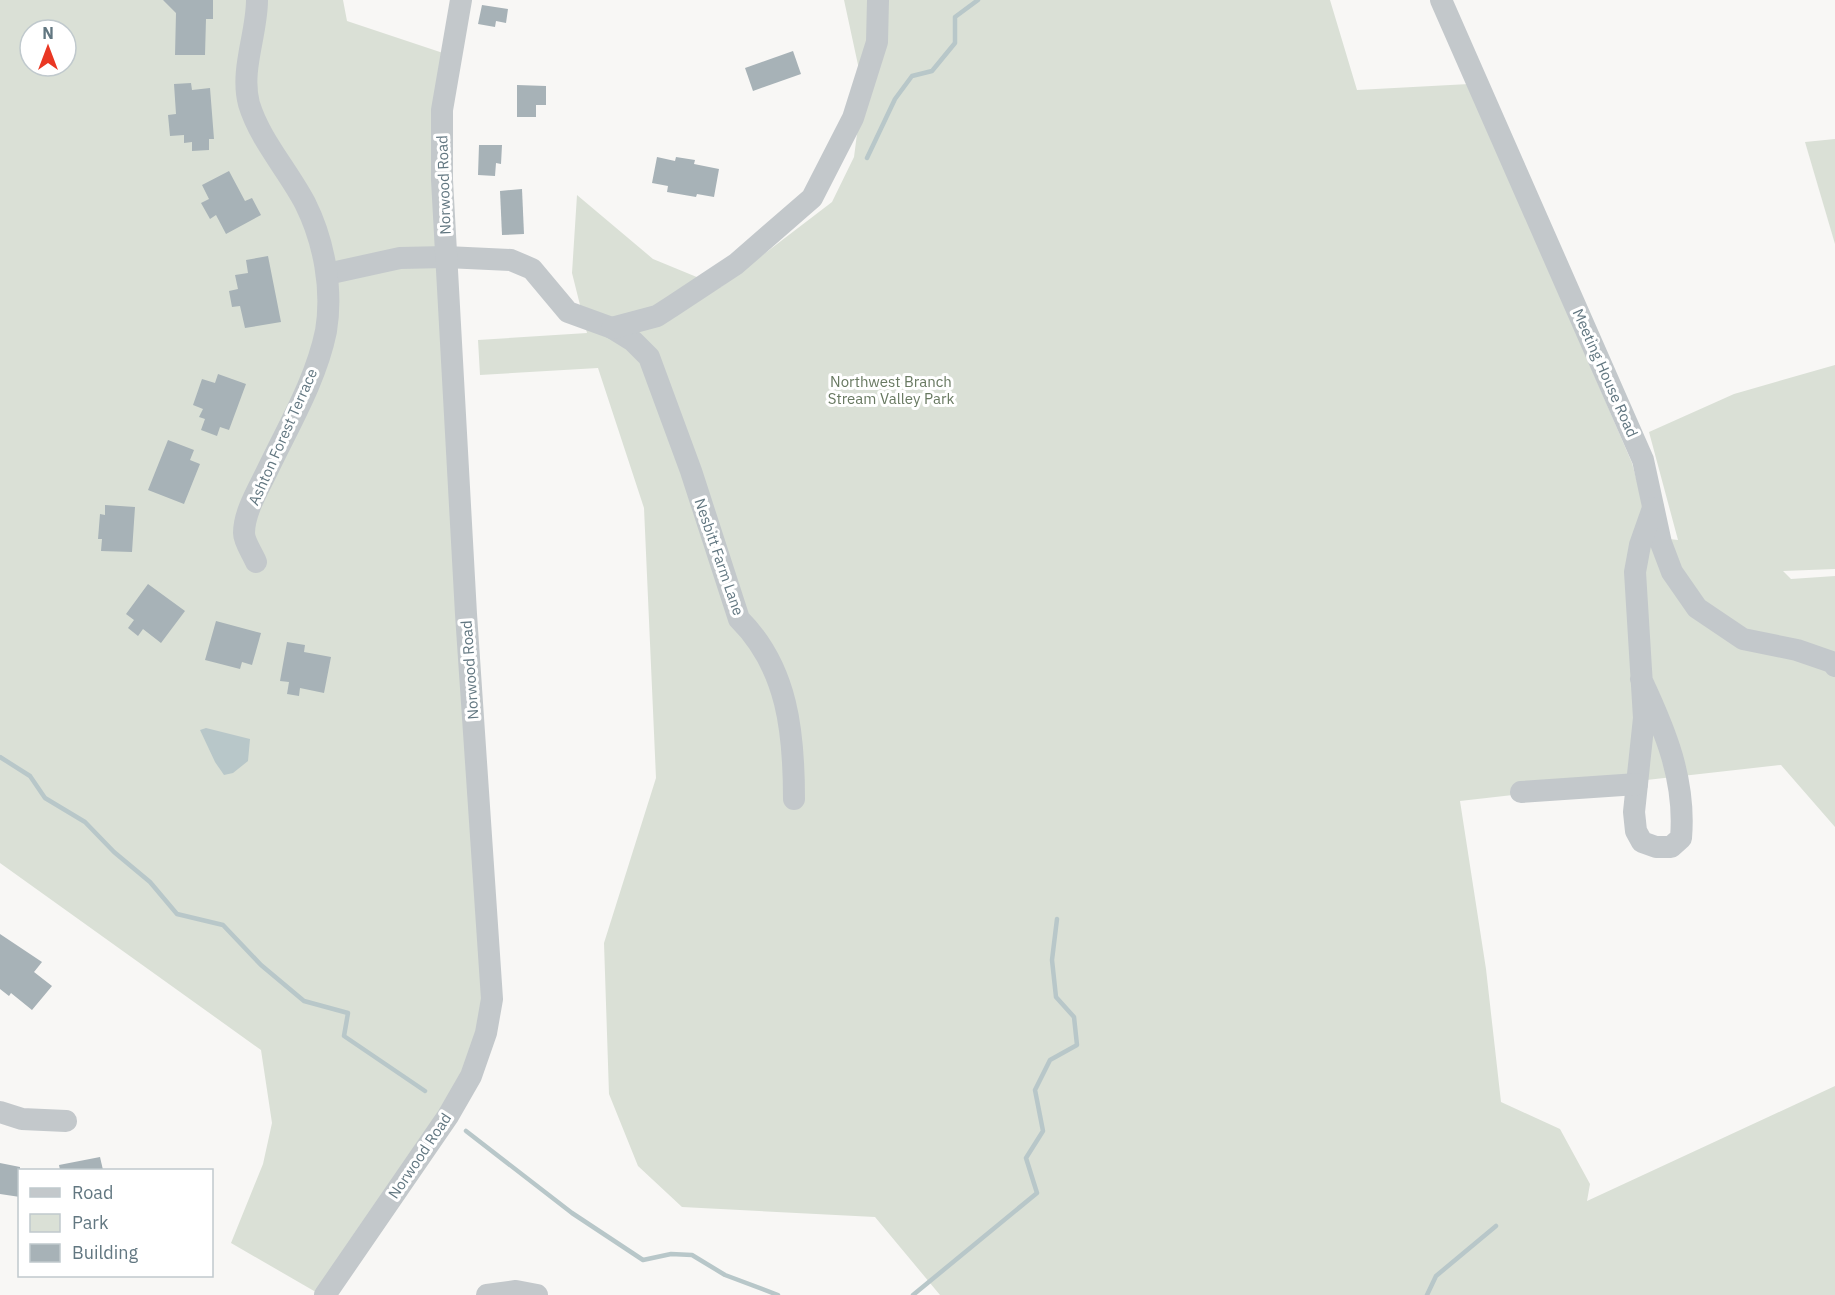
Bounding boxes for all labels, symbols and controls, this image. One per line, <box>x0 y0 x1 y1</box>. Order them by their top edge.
north arrow <box>18 18 78 78</box>
text: N <box>42 23 54 43</box>
street label: Norwood Road <box>432 135 455 235</box>
street label: Meeting House Road <box>1569 306 1642 440</box>
street label: Ashton Forest Terrace <box>244 365 321 508</box>
park label: Northwest Branch Stream Valley Park <box>828 372 954 408</box>
street label: Nesbitt Farm Lane <box>691 496 748 618</box>
street label: Norwood Road <box>457 620 482 720</box>
street label: Norwood Road <box>384 1109 455 1202</box>
legend <box>18 1169 213 1277</box>
text: Road <box>72 1181 113 1204</box>
text: Park <box>72 1211 109 1234</box>
text: Building <box>72 1241 139 1264</box>

